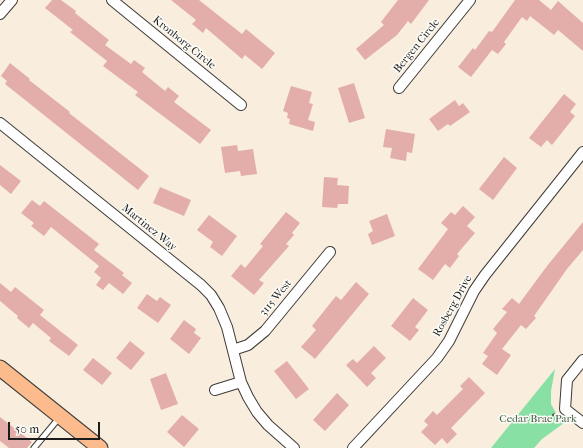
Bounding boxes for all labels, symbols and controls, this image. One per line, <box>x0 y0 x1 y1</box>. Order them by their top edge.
street label: Kronborg Circle <box>150 14 218 72</box>
street label: Bergen Circle <box>391 16 443 76</box>
street label: Martinez Way <box>119 202 179 254</box>
street label: Rosberg Drive <box>431 273 475 339</box>
street label: 3115 West <box>257 277 295 319</box>
park label: Cedar Brae Park <box>499 412 577 426</box>
scale bar <box>10 414 102 440</box>
text: 50 m <box>15 422 39 436</box>

